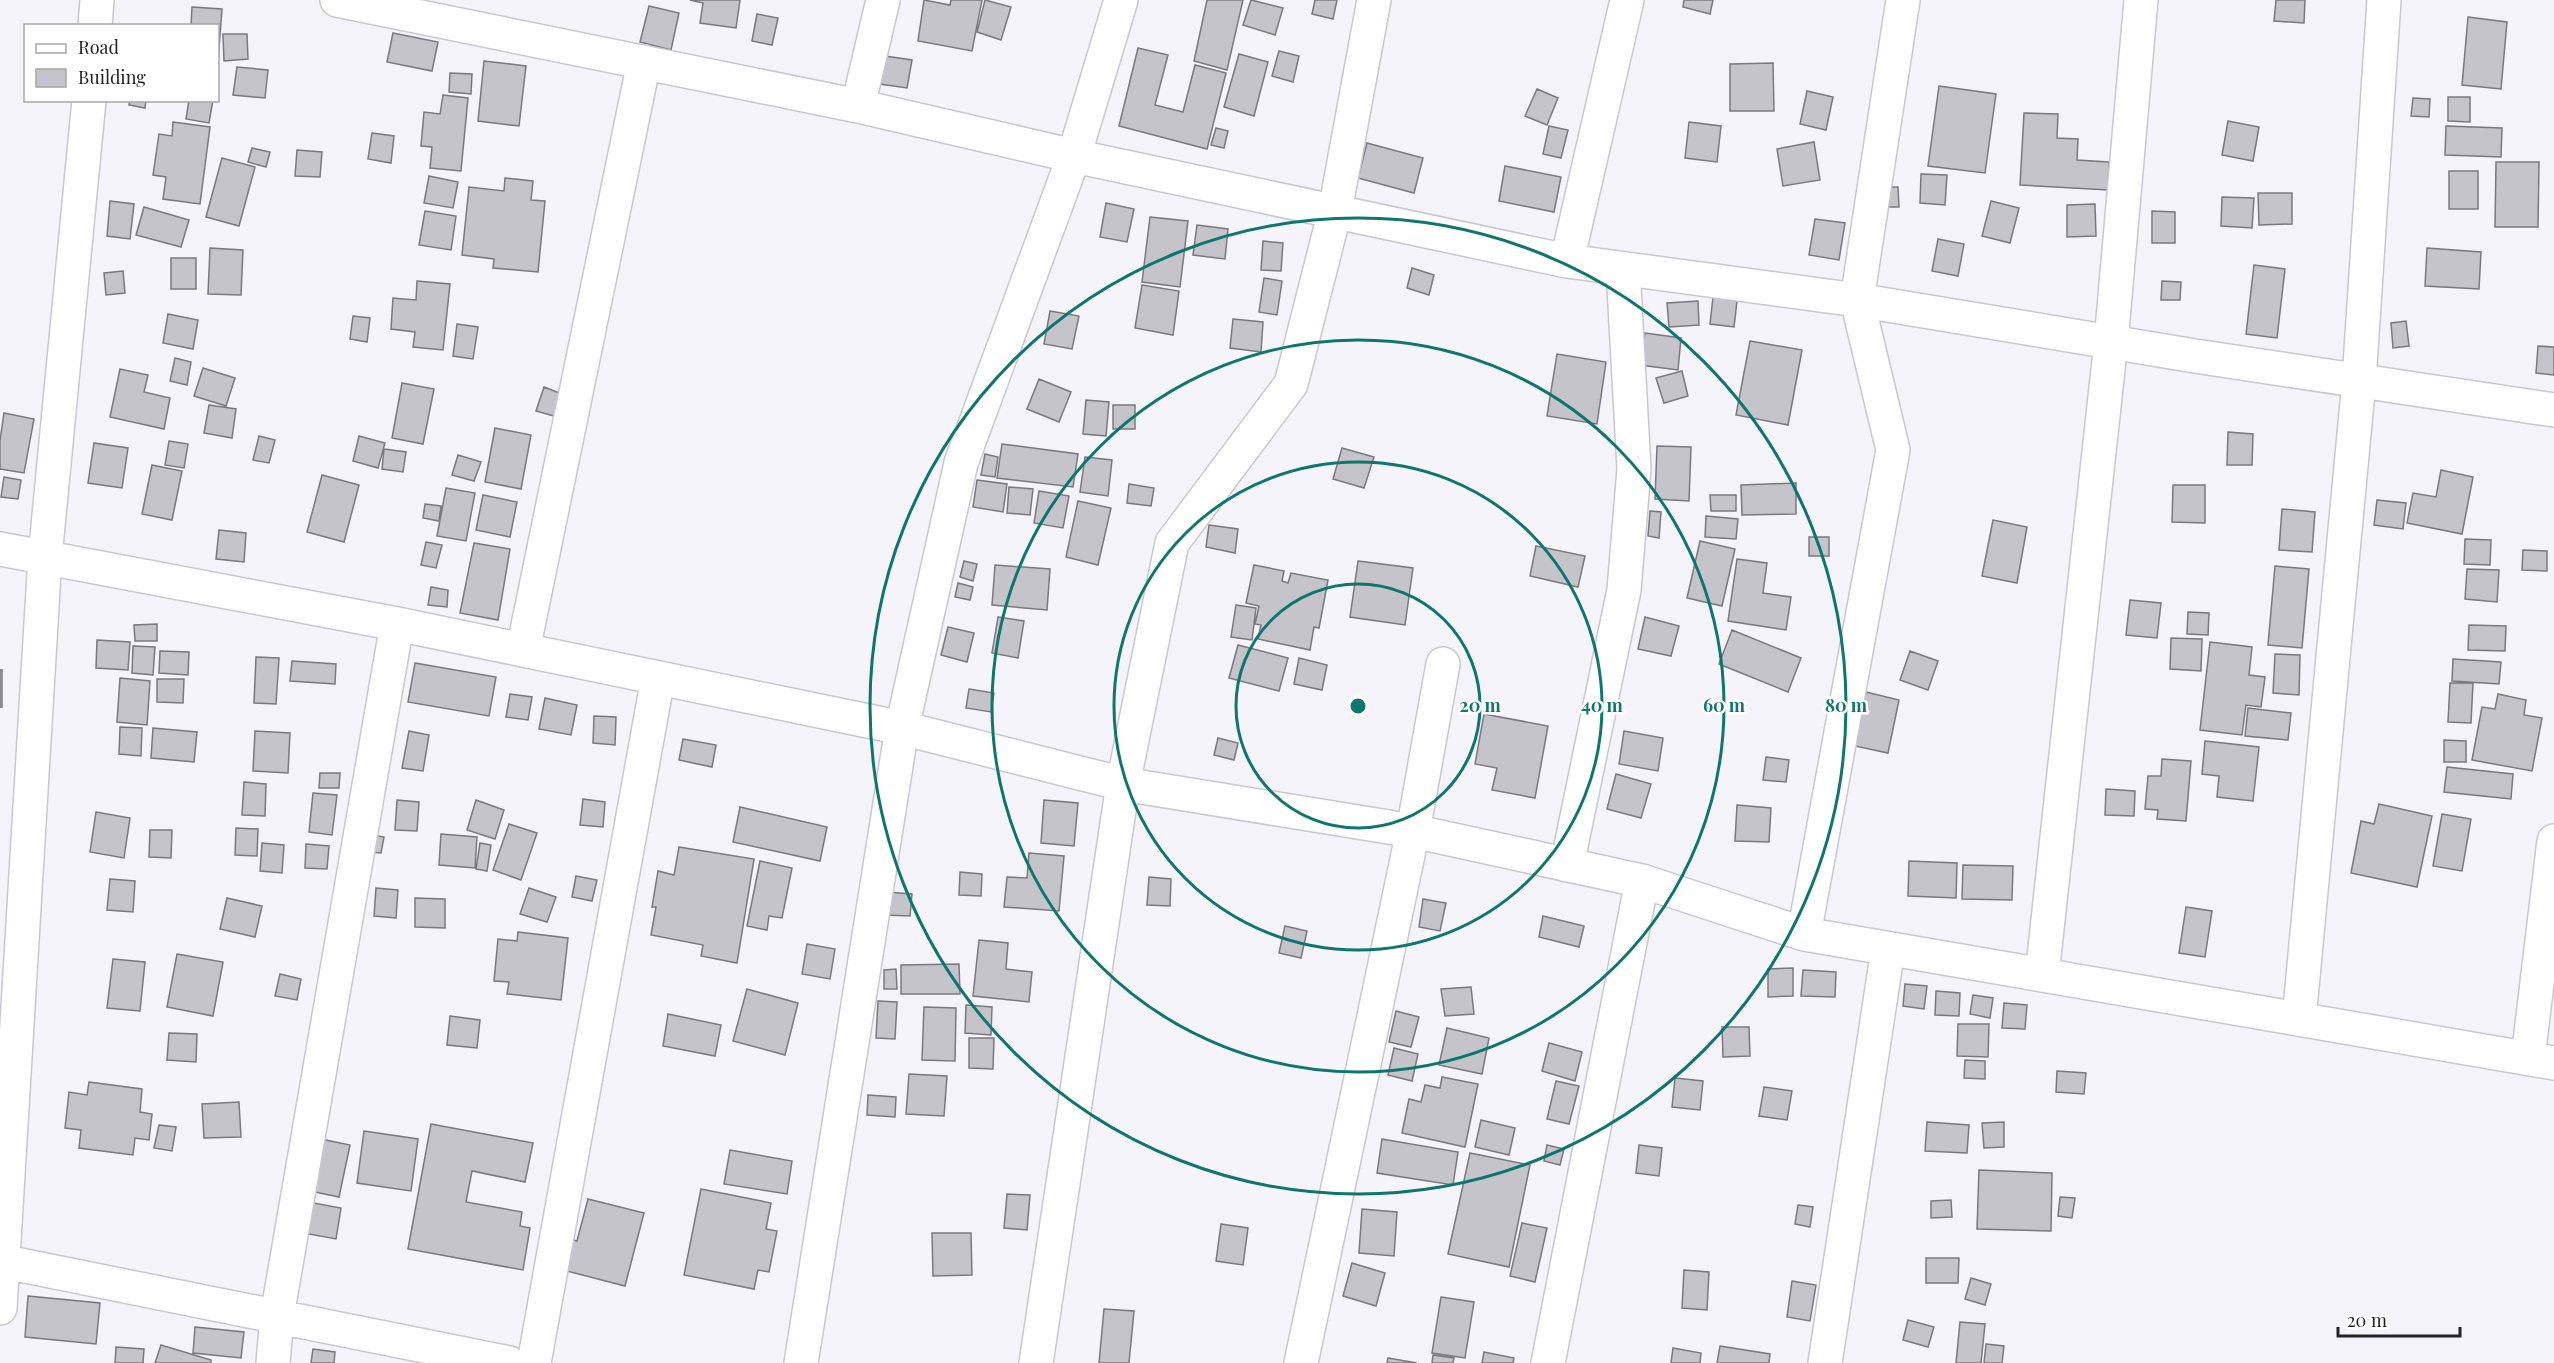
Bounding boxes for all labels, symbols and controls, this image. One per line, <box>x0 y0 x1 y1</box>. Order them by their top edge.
legend <box>24 24 219 102</box>
text: Road <box>78 35 119 59</box>
text: Building <box>78 65 146 89</box>
text: 20 m <box>1459 693 1501 717</box>
text: 40 m <box>1581 693 1624 717</box>
text: 60 m <box>1703 693 1746 717</box>
text: 80 m <box>1825 693 1868 717</box>
centre of rings <box>1348 696 1368 716</box>
scale bar <box>2338 1300 2460 1338</box>
text: 20 m <box>2347 1308 2387 1332</box>

